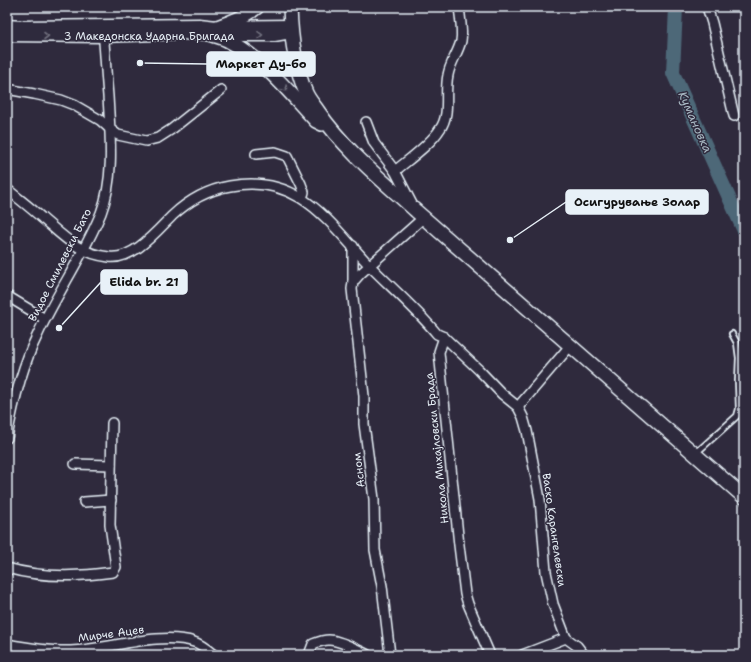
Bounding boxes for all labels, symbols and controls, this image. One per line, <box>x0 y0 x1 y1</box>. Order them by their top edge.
street label: 3 Македонска Ударна Бригада <box>64 29 234 44</box>
one-way arrow <box>257 31 263 39</box>
one-way arrow <box>43 32 49 40</box>
callout: Маркет Ду-бо <box>207 52 315 76</box>
text: Маркет Ду-бо <box>215 56 307 72</box>
one-way arrow <box>280 84 288 91</box>
water label: Кумановка <box>674 89 716 155</box>
callout: Осигурување Золар <box>566 190 708 214</box>
text: Осигурување Золар <box>574 194 700 210</box>
street label: Видое Смилевски Бато <box>25 206 95 324</box>
callout: Elida br. 21 <box>101 270 187 294</box>
text: Elida br. 21 <box>109 274 179 290</box>
street label: Никола Михајловски Брада <box>422 372 452 524</box>
street label: Асном <box>349 451 369 488</box>
street label: Васко Карангелевски <box>539 472 569 588</box>
street label: Мирче Ацев <box>77 622 145 646</box>

